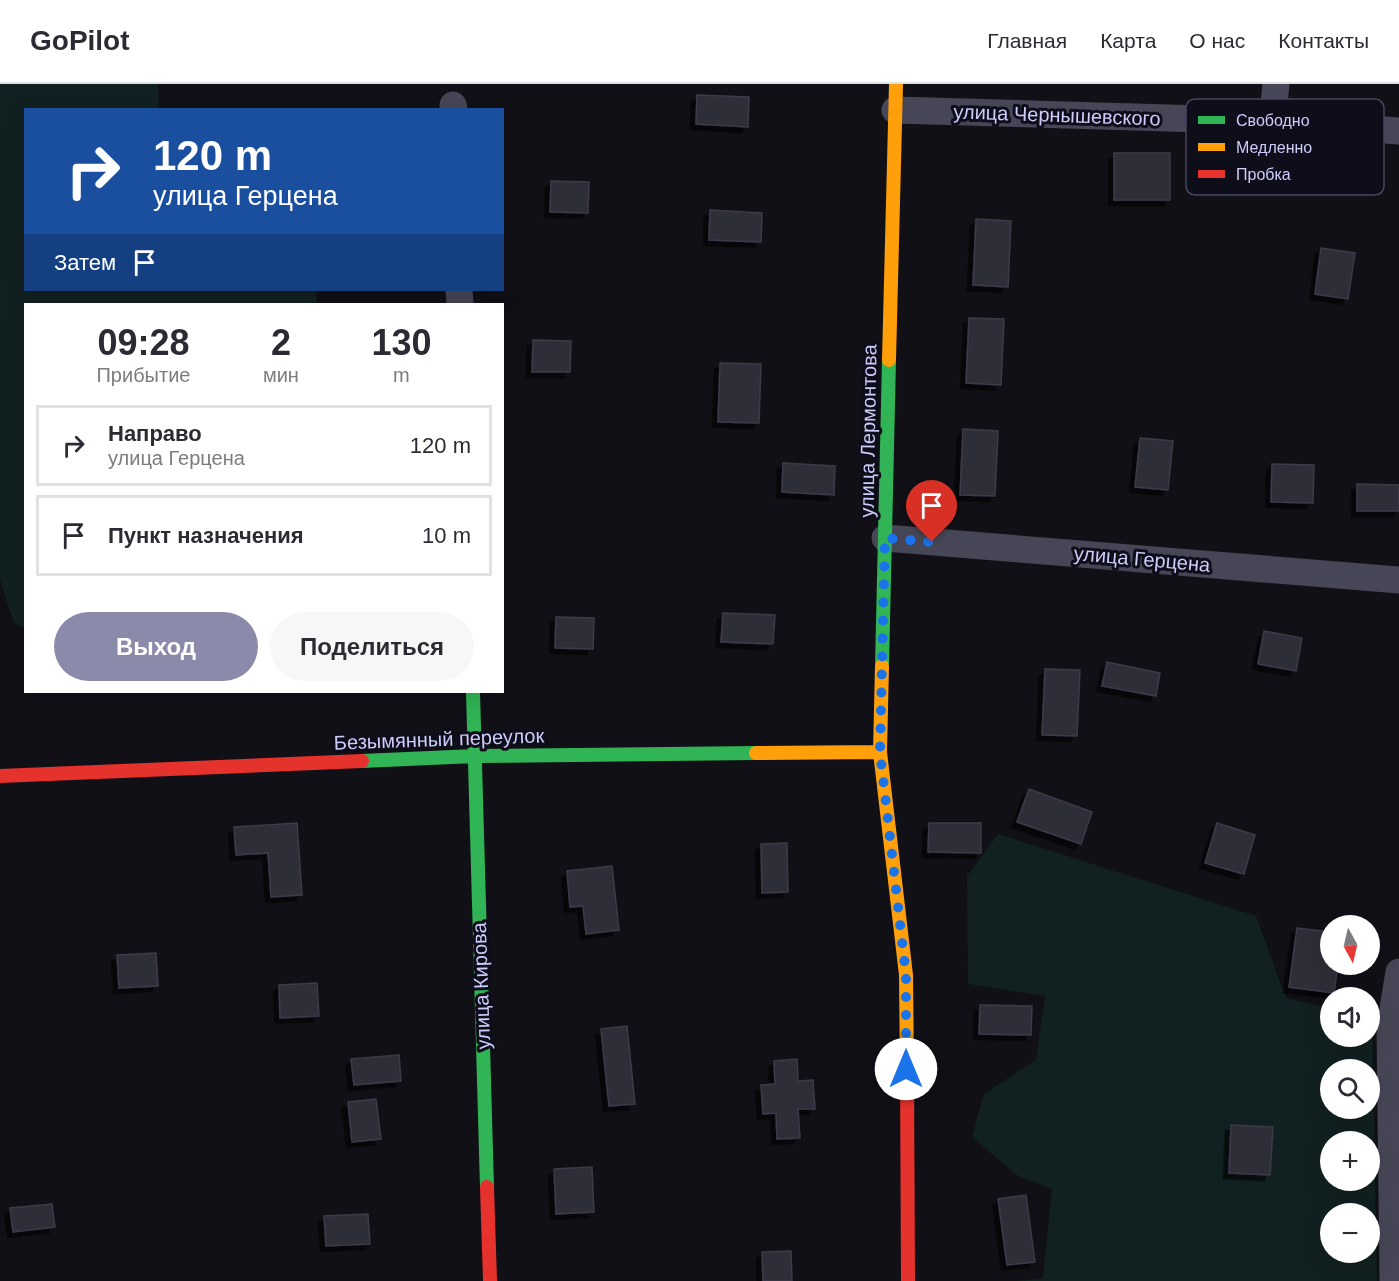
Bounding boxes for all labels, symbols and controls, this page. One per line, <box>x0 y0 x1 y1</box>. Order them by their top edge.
text: GoPilot <box>30 25 130 56</box>
text: Главная <box>987 29 1067 52</box>
text: Карта <box>1100 29 1156 52</box>
text: О нас <box>1189 29 1245 52</box>
text: Контакты <box>1278 29 1369 52</box>
legend <box>1186 99 1384 195</box>
street label: улица Чернышевского <box>953 100 1161 130</box>
text: Свободно <box>1236 112 1310 129</box>
icon: right <box>54 132 132 210</box>
text: 120 m <box>153 132 272 179</box>
text: Медленно <box>1236 139 1312 156</box>
text: Пробка <box>1236 166 1291 183</box>
text: улица Герцена <box>153 181 338 211</box>
icon: arrive <box>128 246 161 279</box>
text: Затем <box>54 250 116 275</box>
text: 09:28 <box>97 322 190 363</box>
text: 2 <box>271 322 291 363</box>
text: 130 <box>371 322 431 363</box>
street label: улица Лермонтова <box>855 343 881 518</box>
text: Прибытие <box>96 364 190 386</box>
text: мин <box>263 364 299 386</box>
text: m <box>393 364 410 386</box>
text: Направо <box>108 421 202 446</box>
icon: right <box>57 429 90 462</box>
text: 120 m <box>410 433 471 458</box>
text: улица Герцена <box>108 447 245 469</box>
pin <box>906 480 957 542</box>
icon: arrive <box>915 489 948 522</box>
icon: arrive <box>57 519 90 552</box>
text: Пункт назначения <box>108 523 304 548</box>
text: 10 m <box>422 523 471 548</box>
street label: улица Герцена <box>1073 542 1212 576</box>
button: Выход <box>54 612 258 681</box>
button: Поделиться <box>270 612 474 681</box>
street label: Безымянный переулок <box>333 724 545 754</box>
north arrow <box>1320 915 1380 975</box>
map controls <box>1320 915 1380 1263</box>
street label: улица Кирова <box>468 921 494 1050</box>
button: sound <box>1320 987 1380 1047</box>
position arrow <box>874 1037 938 1101</box>
button: search <box>1320 1059 1380 1119</box>
button: + <box>1320 1131 1380 1191</box>
button: − <box>1320 1203 1380 1263</box>

